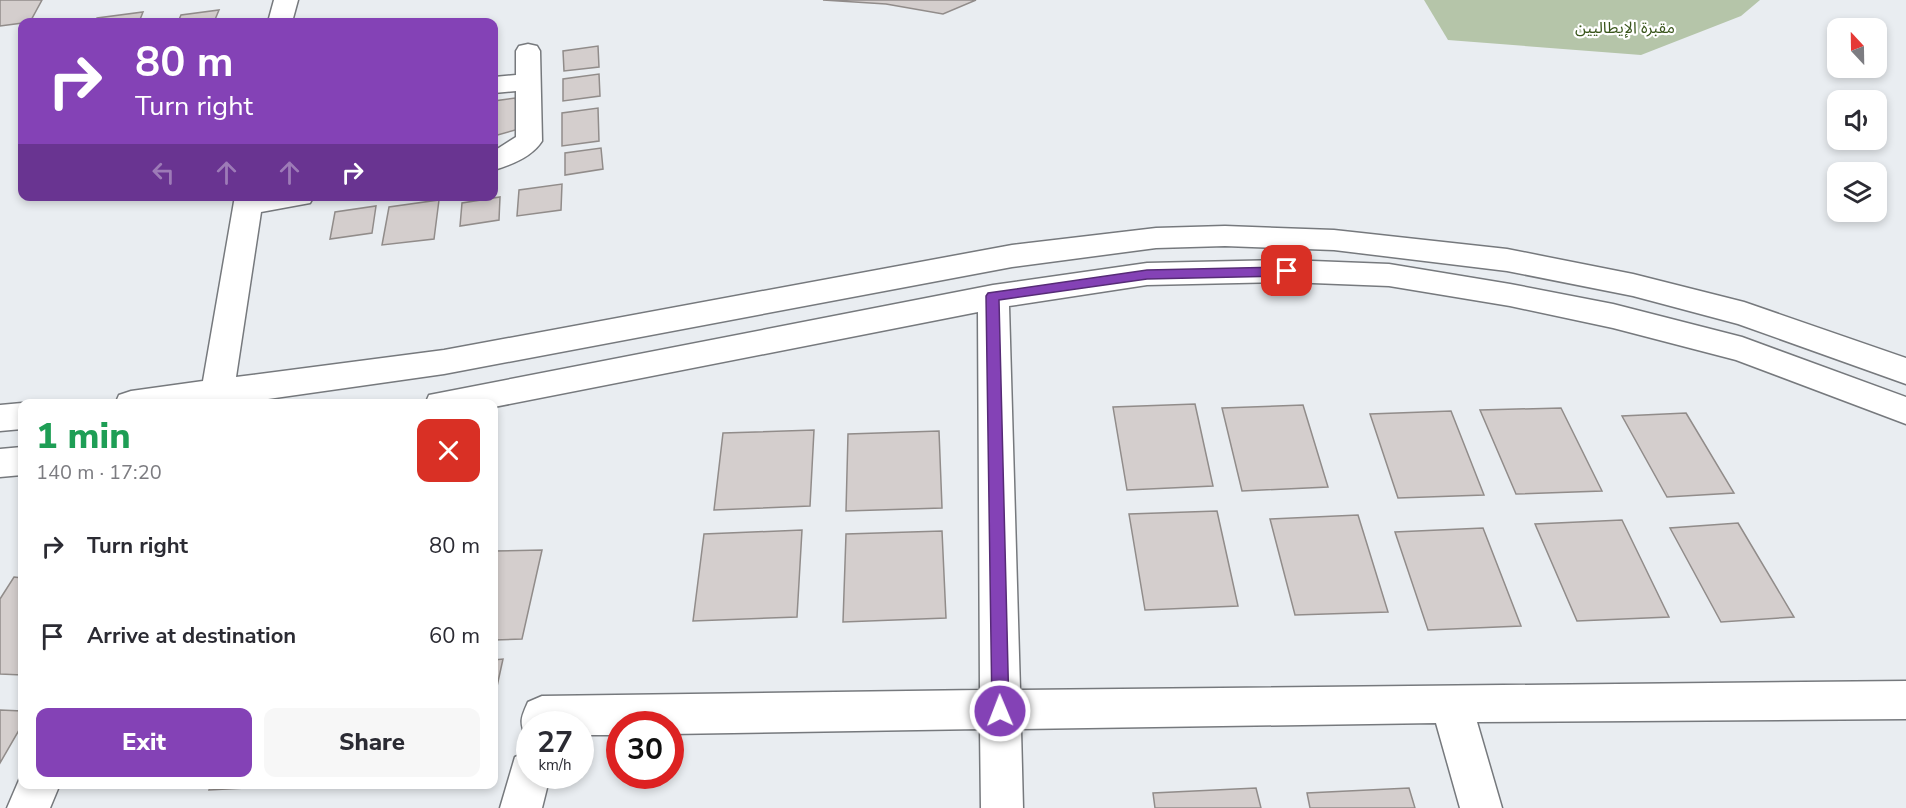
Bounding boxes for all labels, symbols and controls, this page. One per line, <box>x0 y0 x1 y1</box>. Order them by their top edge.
park label: مقبرة الإيطاليين <box>1575 17 1675 39</box>
north arrow <box>1827 18 1887 78</box>
map controls <box>1827 18 1887 222</box>
text: 80 m <box>135 34 234 91</box>
icon: right <box>36 42 114 120</box>
text: Turn right <box>135 88 253 125</box>
button: sound <box>1827 90 1887 150</box>
icon: left <box>147 156 180 189</box>
icon: ahead <box>210 156 243 189</box>
icon: ahead <box>273 156 306 189</box>
icon: right <box>336 156 369 189</box>
button: layers <box>1827 162 1887 222</box>
pin <box>1261 245 1312 296</box>
icon: arrive <box>1270 254 1303 287</box>
text: 1 min <box>36 412 131 461</box>
button: close <box>417 419 480 482</box>
text: 140 m · 17:20 <box>36 459 162 486</box>
icon: right <box>36 530 69 563</box>
text: Turn right <box>87 531 188 561</box>
text: 80 m <box>429 531 480 561</box>
icon: arrive <box>36 620 69 653</box>
text: Arrive at destination <box>87 621 296 651</box>
text: 60 m <box>429 621 480 651</box>
position arrow <box>968 679 1032 743</box>
button: Exit <box>36 708 252 777</box>
button: Share <box>264 708 480 777</box>
speed limit sign: 30 <box>606 711 684 789</box>
text: 27 <box>537 722 573 763</box>
text: km/h <box>538 755 572 775</box>

